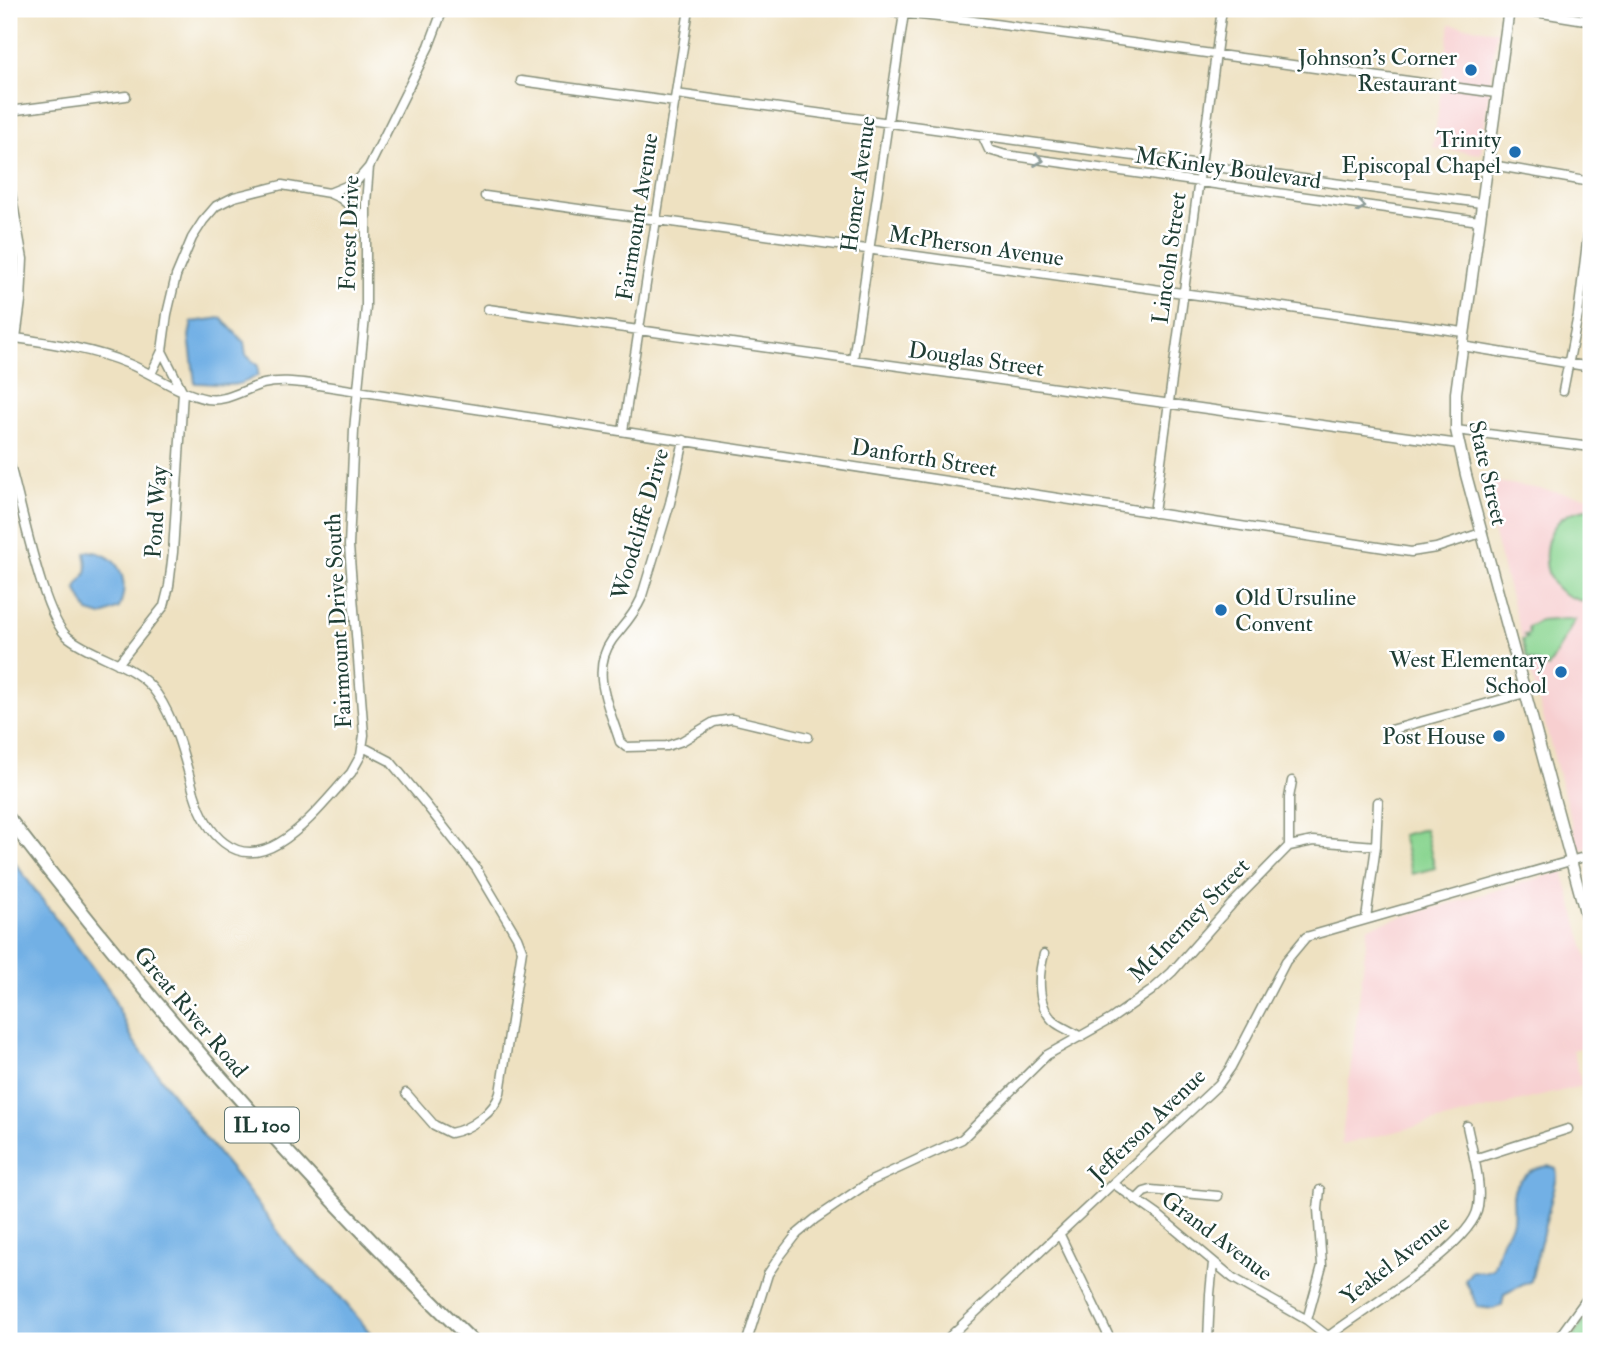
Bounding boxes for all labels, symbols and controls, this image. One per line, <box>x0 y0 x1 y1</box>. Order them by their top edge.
place label: Johnson's Corner Restaurant <box>1297 43 1457 98</box>
marker: Johnson's Corner Restaurant <box>1463 62 1479 78</box>
street label: Homer Avenue <box>834 114 882 254</box>
place label: Trinity Episcopal Chapel <box>1341 125 1502 181</box>
street label: Fairmount Avenue <box>609 131 665 303</box>
street label: McKinley Boulevard <box>1133 141 1323 195</box>
marker: Trinity Episcopal Chapel <box>1507 144 1523 160</box>
one-way arrow <box>1033 153 1045 168</box>
street label: Forest Drive <box>332 174 366 291</box>
street label: Lincoln Street <box>1145 190 1193 326</box>
one-way arrow <box>1356 198 1367 213</box>
street label: McPherson Avenue <box>886 219 1066 273</box>
street label: Douglas Street <box>906 335 1046 383</box>
street label: State Street <box>1462 418 1514 528</box>
street label: Danforth Street <box>849 432 999 484</box>
street label: Woodcliffe Drive <box>604 444 676 604</box>
street label: Pond Way <box>138 464 174 559</box>
street label: Fairmount Drive South <box>318 513 358 729</box>
place label: Old Ursuline Convent <box>1235 583 1357 638</box>
marker: Old Ursuline Convent <box>1213 602 1229 618</box>
place label: West Elementary School <box>1388 645 1548 700</box>
marker: West Elementary School <box>1553 664 1569 680</box>
place label: Post House <box>1382 722 1485 751</box>
marker: Post House <box>1491 728 1507 744</box>
street label: McInerney Street <box>1122 852 1256 988</box>
street label: Great River Road <box>128 940 254 1084</box>
street label: Jefferson Avenue <box>1082 1061 1212 1189</box>
road number: IL 100 <box>225 1108 299 1142</box>
street label: Grand Avenue <box>1156 1185 1279 1287</box>
street label: Yeakel Avenue <box>1335 1208 1456 1312</box>

